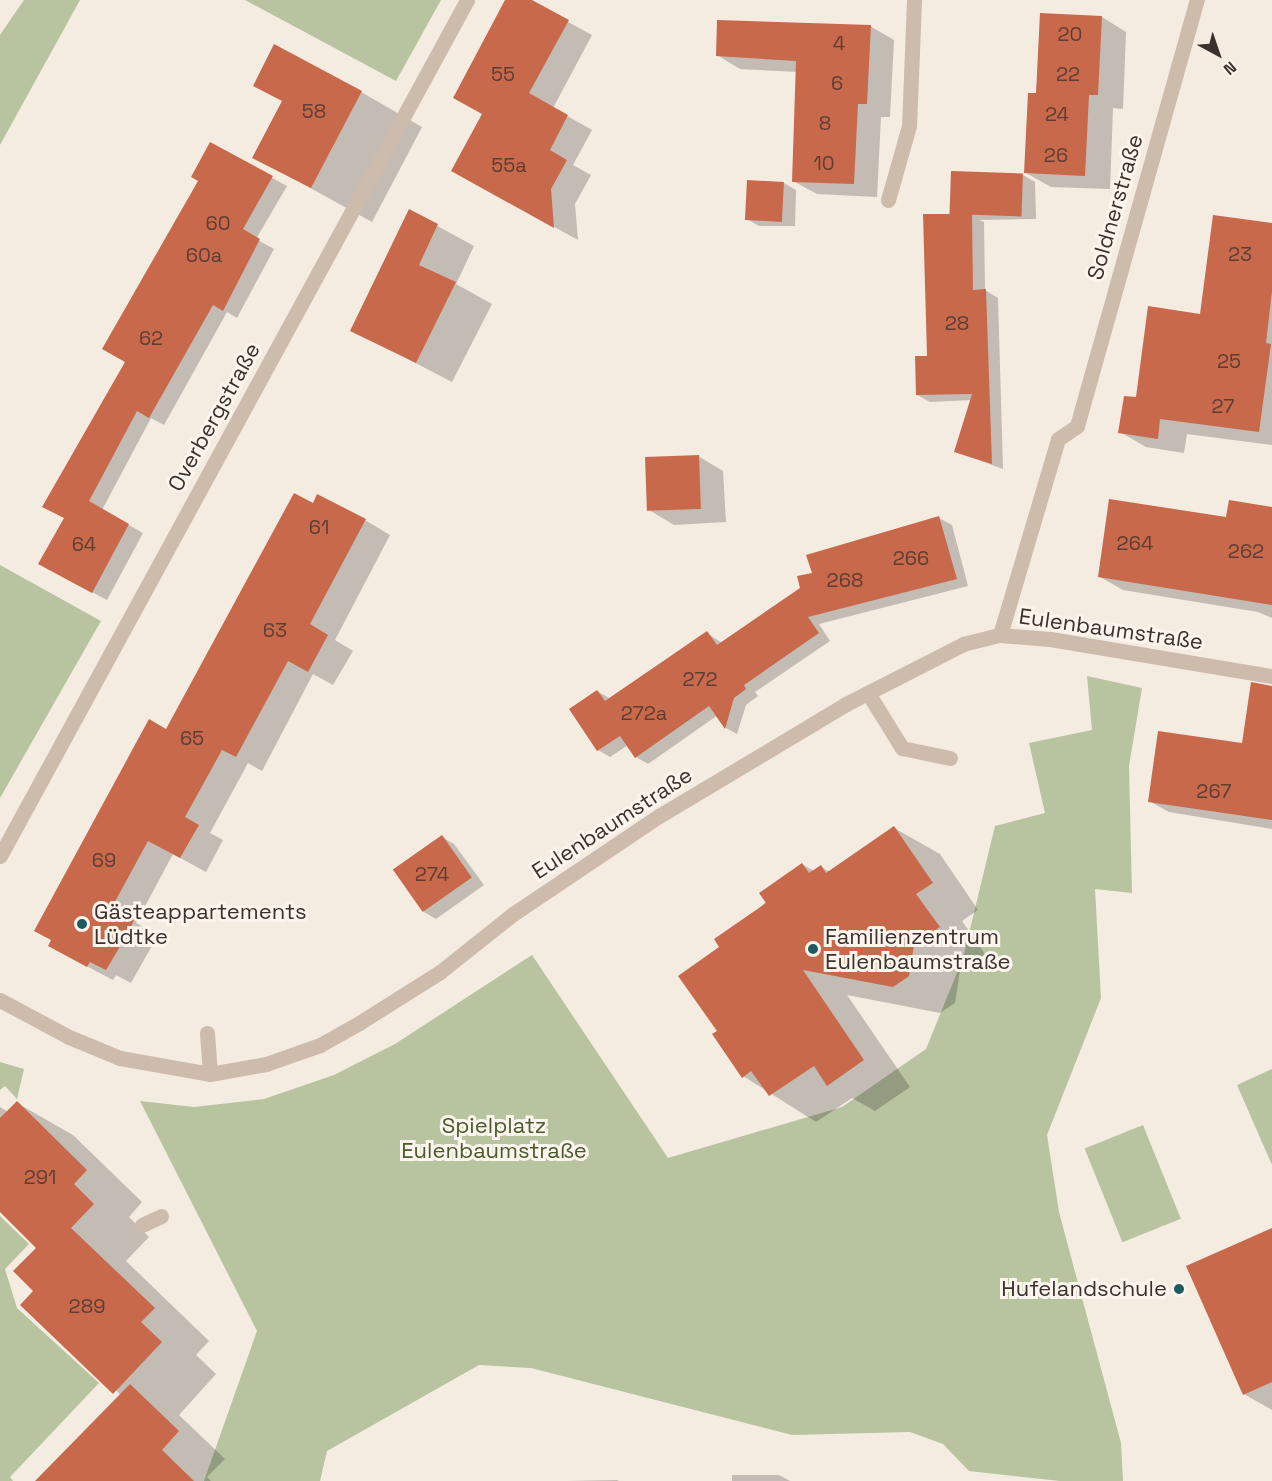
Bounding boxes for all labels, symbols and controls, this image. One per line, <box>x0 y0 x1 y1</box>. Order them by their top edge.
house number: 20 <box>1058 22 1082 46</box>
north arrow <box>1188 24 1248 84</box>
house number: 4 <box>833 31 845 55</box>
text: N <box>1219 57 1241 80</box>
house number: 55 <box>491 62 515 86</box>
house number: 22 <box>1056 62 1080 86</box>
house number: 6 <box>831 71 843 95</box>
house number: 58 <box>302 99 326 123</box>
house number: 24 <box>1045 102 1069 126</box>
house number: 8 <box>819 111 831 135</box>
street label: Soldnerstraße <box>1082 131 1148 283</box>
house number: 26 <box>1044 143 1068 167</box>
house number: 10 <box>813 151 835 175</box>
house number: 55a <box>491 153 527 177</box>
house number: 60 <box>205 211 231 235</box>
house number: 23 <box>1228 242 1252 266</box>
house number: 60a <box>186 243 222 267</box>
house number: 28 <box>945 311 969 335</box>
house number: 62 <box>139 326 163 350</box>
street label: Overbergstraße <box>162 338 266 496</box>
house number: 25 <box>1217 349 1241 373</box>
house number: 27 <box>1211 394 1235 418</box>
house number: 61 <box>309 515 329 539</box>
house number: 264 <box>1117 531 1153 555</box>
house number: 64 <box>72 532 96 556</box>
house number: 262 <box>1228 539 1264 563</box>
house number: 266 <box>893 546 929 570</box>
house number: 268 <box>827 568 863 592</box>
street label: Eulenbaumstraße <box>1017 603 1205 655</box>
house number: 63 <box>263 618 287 642</box>
house number: 272 <box>682 667 718 691</box>
house number: 272a <box>621 701 667 725</box>
house number: 65 <box>180 726 204 750</box>
street label: Eulenbaumstraße <box>527 761 697 885</box>
house number: 267 <box>1196 779 1232 803</box>
house number: 69 <box>92 848 116 872</box>
house number: 274 <box>415 862 449 886</box>
place label: Gästeappartements Lüdtke <box>94 898 307 950</box>
marker: Gästeappartements Lüdtke <box>75 917 89 931</box>
place label: Familienzentrum Eulenbaumstraße <box>825 923 1011 974</box>
marker: Familienzentrum Eulenbaumstraße <box>806 942 820 956</box>
park label: Spielplatz Eulenbaumstraße <box>401 1112 587 1164</box>
house number: 291 <box>24 1165 56 1189</box>
place label: Hufelandschule <box>1001 1276 1167 1302</box>
marker: Hufelandschule <box>1172 1282 1186 1296</box>
house number: 289 <box>69 1294 105 1318</box>

